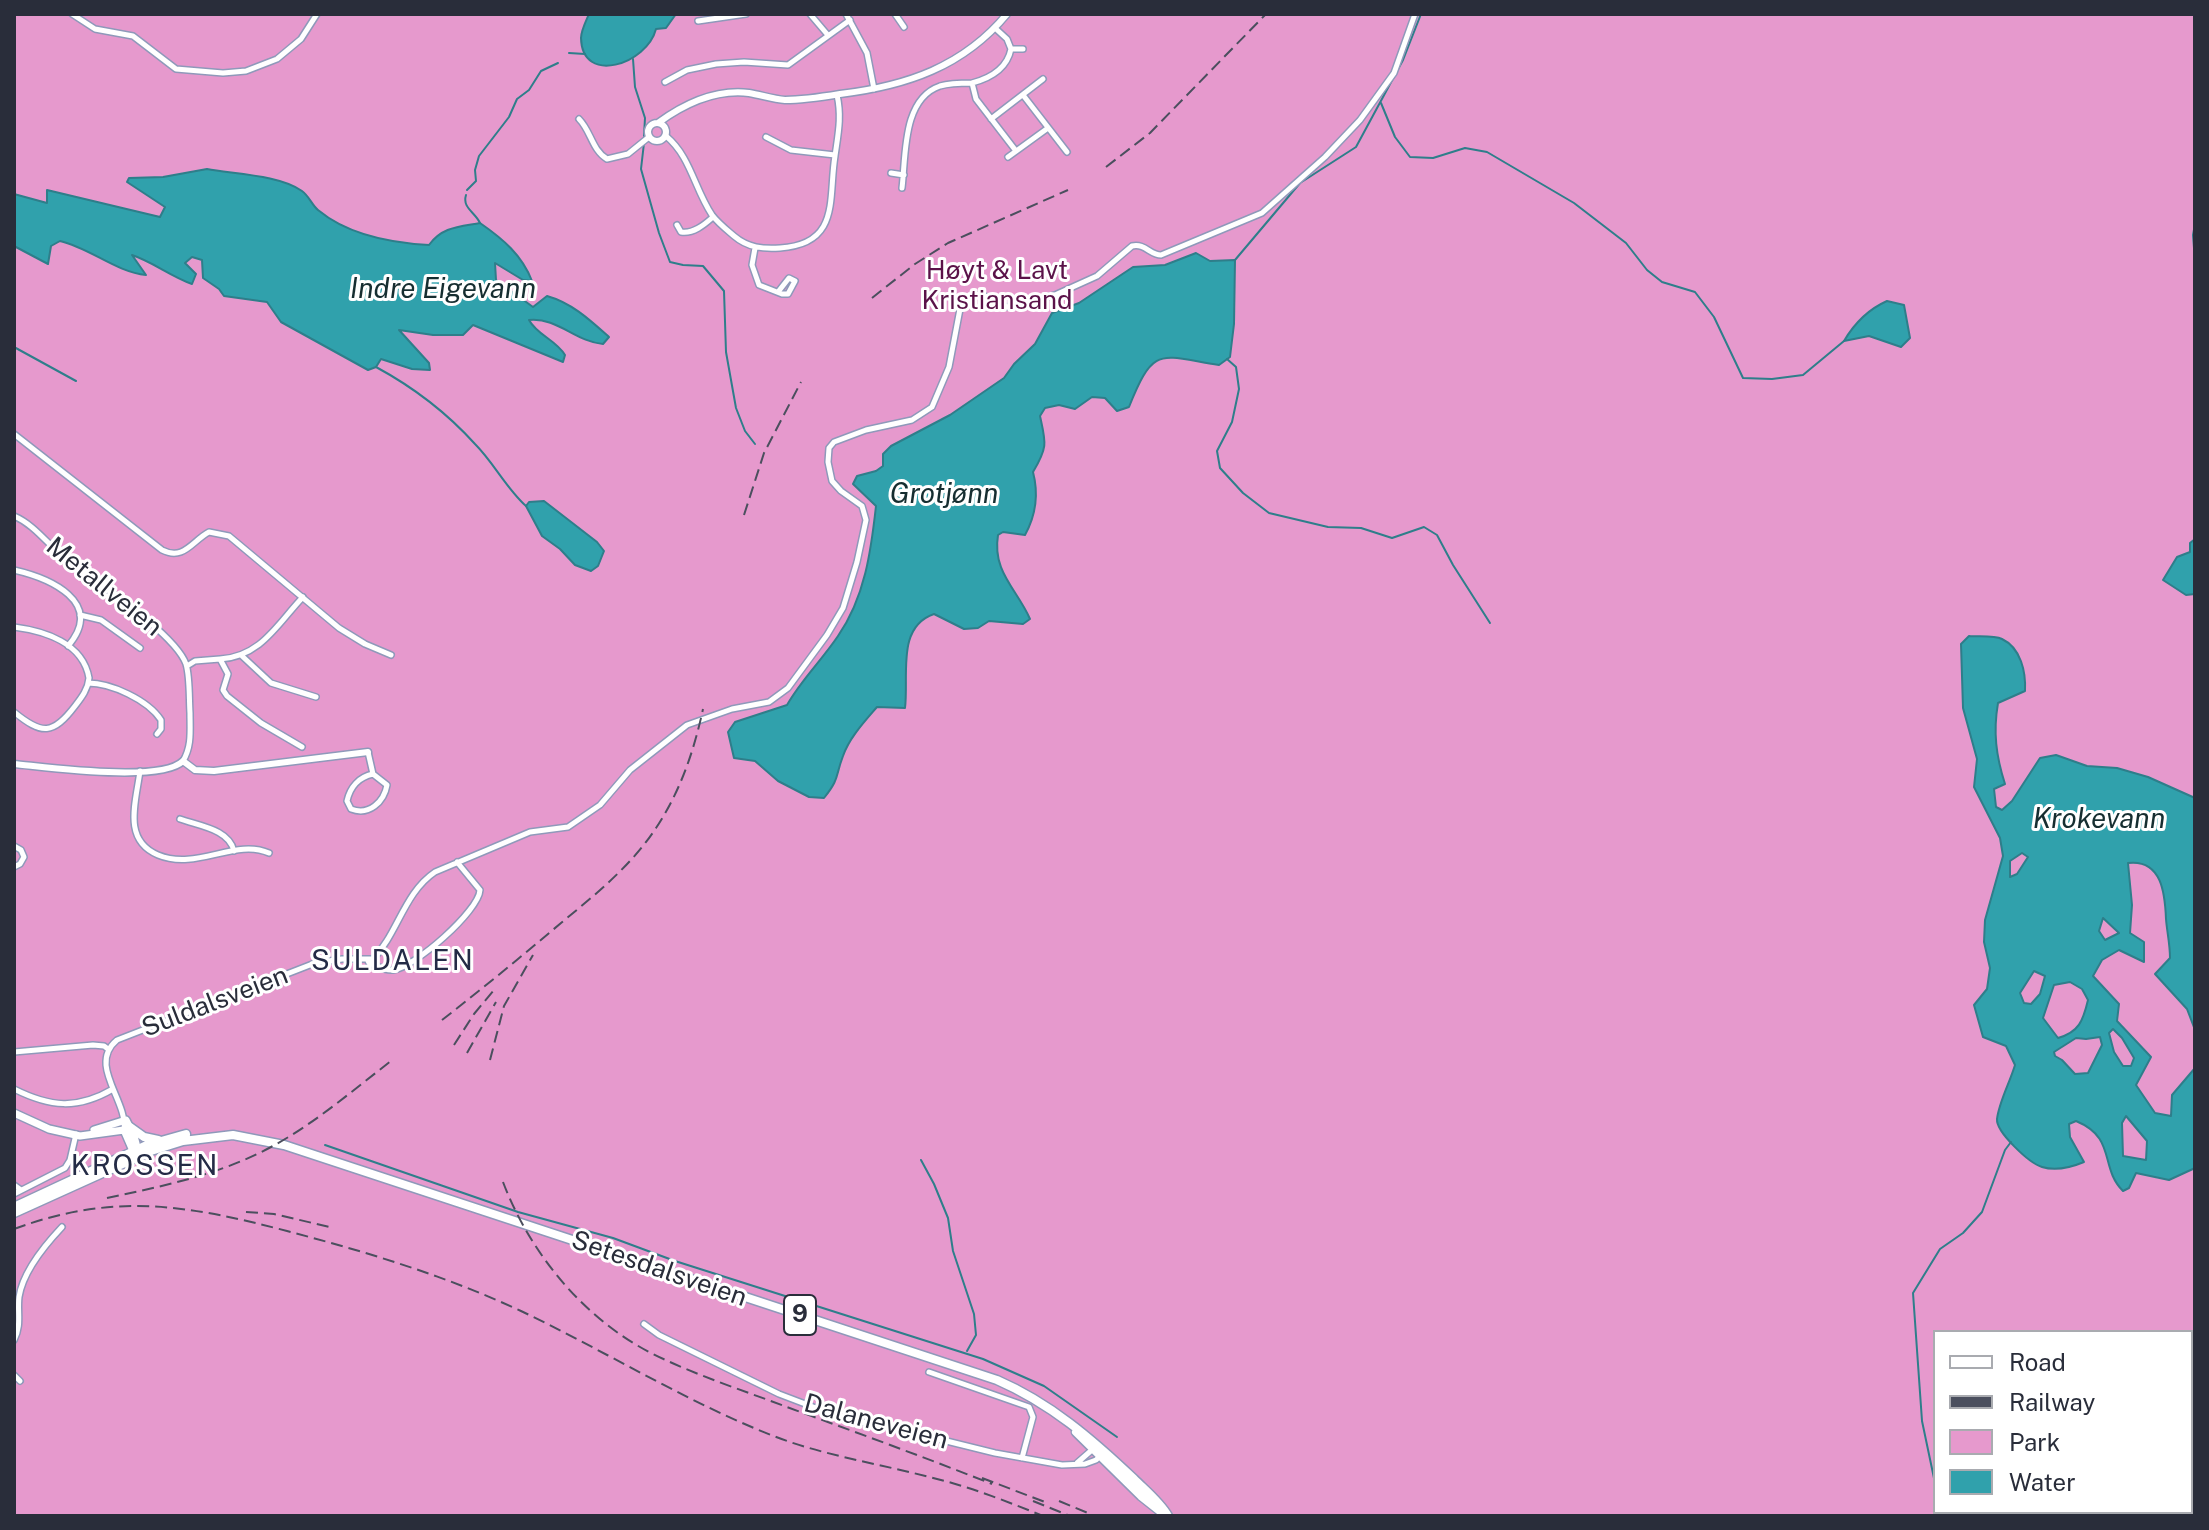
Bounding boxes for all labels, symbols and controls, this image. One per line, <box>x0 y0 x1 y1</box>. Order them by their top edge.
park label: Høyt & Lavt Kristiansand <box>921 255 1073 316</box>
water label: Indre Eigevann <box>350 272 536 306</box>
water label: Grotjønn <box>890 477 998 511</box>
street label: Metallveien <box>40 531 168 643</box>
water label: Krokevann <box>2033 802 2165 836</box>
district label: SULDALEN <box>311 944 475 978</box>
street label: Suldalsveien <box>137 960 293 1044</box>
district label: KROSSEN <box>71 1149 219 1183</box>
street label: Setesdalsveien <box>567 1224 751 1314</box>
road number: 9 <box>784 1295 816 1335</box>
legend <box>1933 1330 2193 1514</box>
text: Road <box>2009 1348 2066 1376</box>
street label: Dalaneveien <box>801 1388 951 1456</box>
text: Railway <box>2009 1388 2095 1416</box>
text: Park <box>2009 1428 2060 1456</box>
text: Water <box>2009 1468 2076 1496</box>

